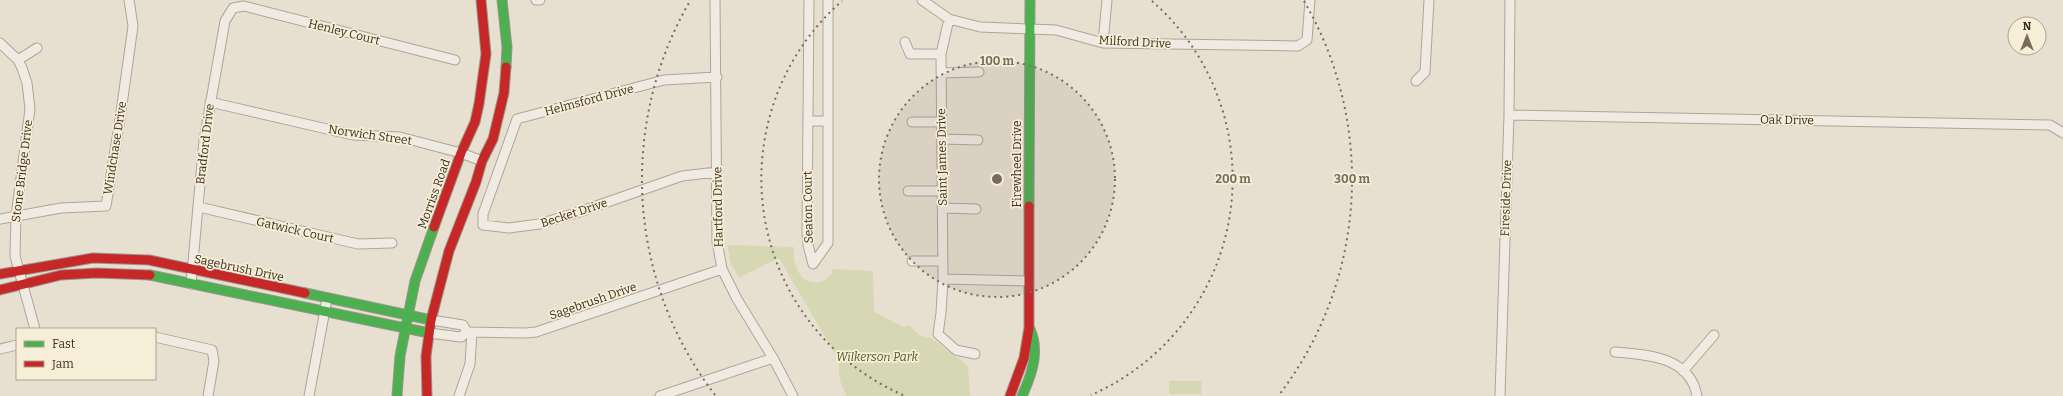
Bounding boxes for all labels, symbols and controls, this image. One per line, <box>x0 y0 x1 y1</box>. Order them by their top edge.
street label: Henley Court <box>307 16 382 48</box>
north arrow <box>2007 16 2047 56</box>
text: N <box>2023 20 2032 33</box>
street label: Milford Drive <box>1098 33 1172 51</box>
text: 100 m <box>980 54 1015 68</box>
street label: Helmsford Drive <box>543 81 635 119</box>
street label: Windchase Drive <box>101 100 129 196</box>
street label: Bradford Drive <box>193 103 217 185</box>
street label: Saint James Drive <box>934 108 950 206</box>
street label: Oak Drive <box>1760 113 1814 127</box>
street label: Stone Bridge Drive <box>9 119 35 223</box>
street label: Firewheel Drive <box>1010 121 1024 208</box>
street label: Norwich Street <box>327 122 413 148</box>
street label: Morriss Road <box>415 157 453 231</box>
street label: Fireside Drive <box>1498 159 1514 237</box>
street label: Hartford Drive <box>710 167 726 247</box>
street label: Seaton Court <box>800 170 816 243</box>
centre of rings <box>990 172 1004 186</box>
text: 200 m <box>1215 172 1251 186</box>
text: 300 m <box>1334 172 1370 186</box>
street label: Becket Drive <box>539 196 609 230</box>
street label: Gatwick Court <box>255 214 336 246</box>
street label: Sagebrush Drive <box>193 252 285 284</box>
street label: Sagebrush Drive <box>548 280 638 322</box>
legend <box>16 328 156 380</box>
text: Fast <box>52 337 76 351</box>
park label: Wilkerson Park <box>836 350 918 364</box>
text: Jam <box>51 357 74 371</box>

